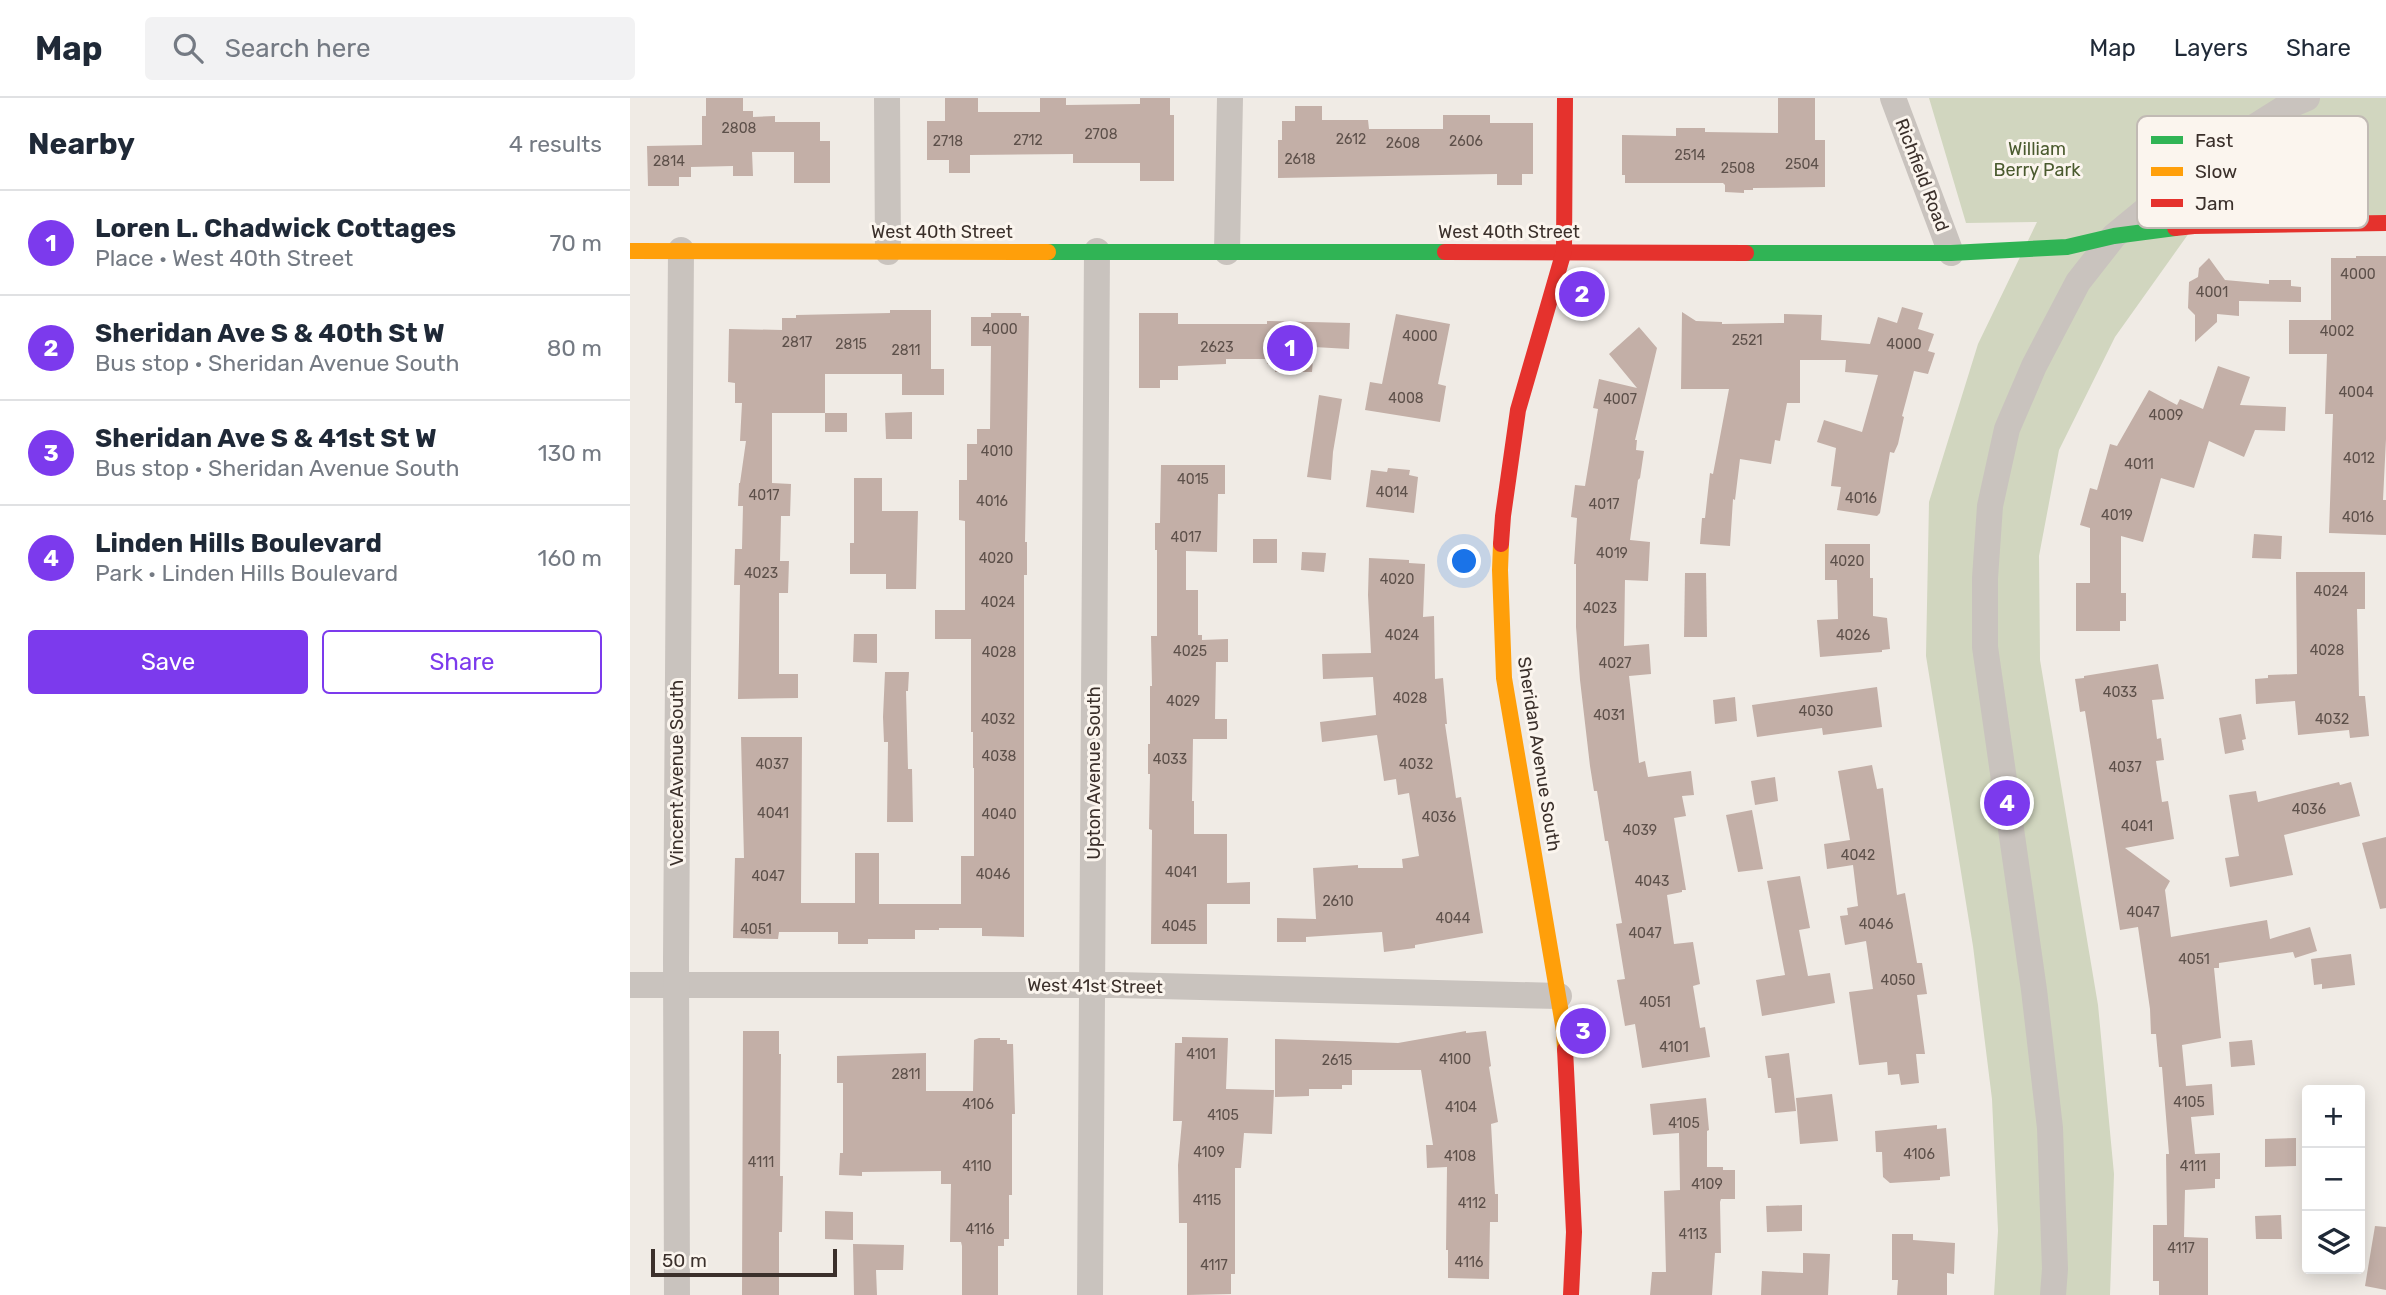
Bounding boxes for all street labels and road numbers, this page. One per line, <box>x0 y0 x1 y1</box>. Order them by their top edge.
street label: Richfield Road <box>1890 116 1954 234</box>
street label: West 40th Street <box>871 221 1013 243</box>
street label: West 40th Street <box>1438 221 1580 243</box>
street label: Sheridan Avenue South <box>1513 655 1565 853</box>
street label: Vincent Avenue South <box>666 680 688 866</box>
street label: Upton Avenue South <box>1083 686 1105 860</box>
street label: West 41st Street <box>1027 974 1163 998</box>

